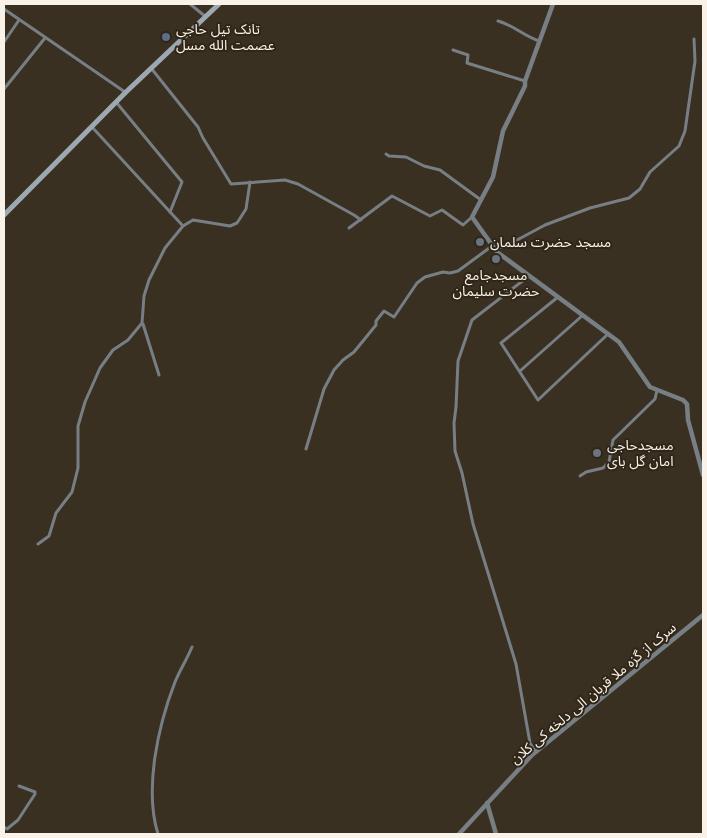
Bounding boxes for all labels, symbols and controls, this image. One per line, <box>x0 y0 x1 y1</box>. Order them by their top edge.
place label: تانک تیل حاجی عصمت الله مسل <box>176 20 275 54</box>
marker: تانک تیل حاجی عصمت الله مسل <box>160 31 172 43</box>
place label: مسجد حضرت سلمان <box>490 233 611 251</box>
marker: مسجد حضرت سلمان <box>474 236 486 248</box>
marker: مسجدجامع حضرت سلیمان <box>490 253 502 265</box>
place label: مسجدجامع حضرت سلیمان <box>453 266 539 300</box>
place label: مسجدحاجی امان گل بای <box>607 436 674 470</box>
marker: مسجدحاجی امان گل بای <box>591 447 603 459</box>
street label: سرک از گزه ملا قربان الی دلخه کی کلان <box>506 618 680 768</box>

